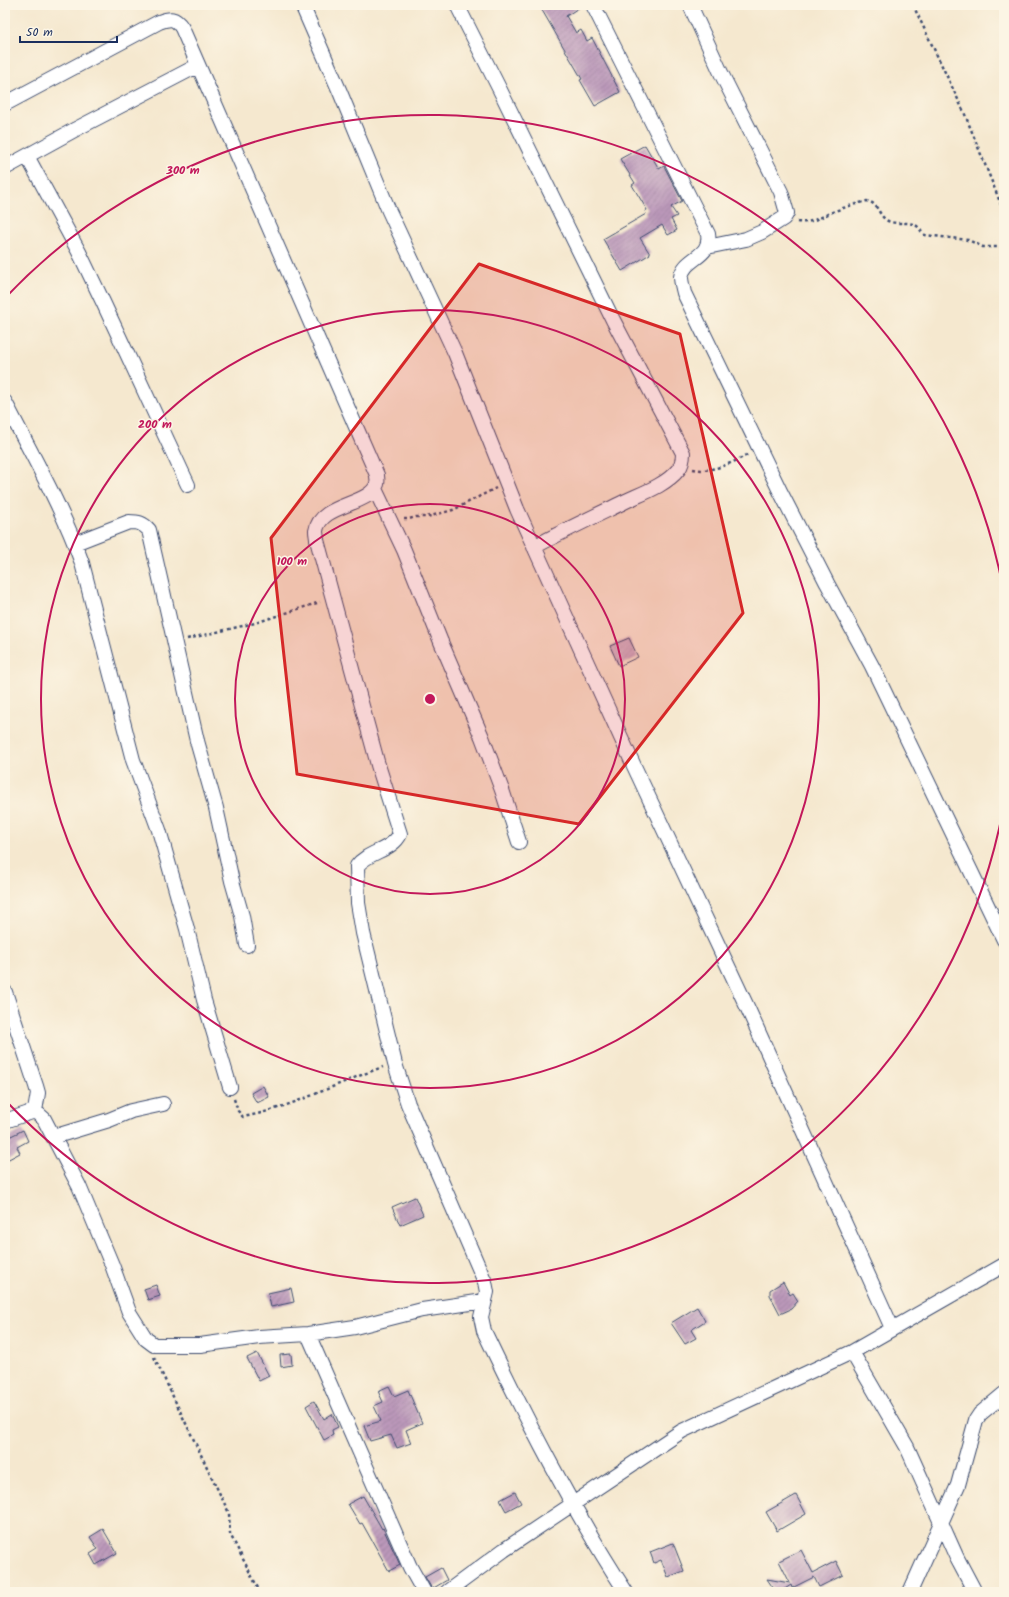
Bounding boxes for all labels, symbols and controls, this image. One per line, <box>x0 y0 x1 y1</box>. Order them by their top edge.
scale bar <box>20 18 117 44</box>
text: 50 m <box>26 23 53 42</box>
text: 300 m <box>165 161 200 180</box>
text: 200 m <box>138 415 172 434</box>
text: 100 m <box>277 552 307 571</box>
centre of rings <box>423 692 437 706</box>

